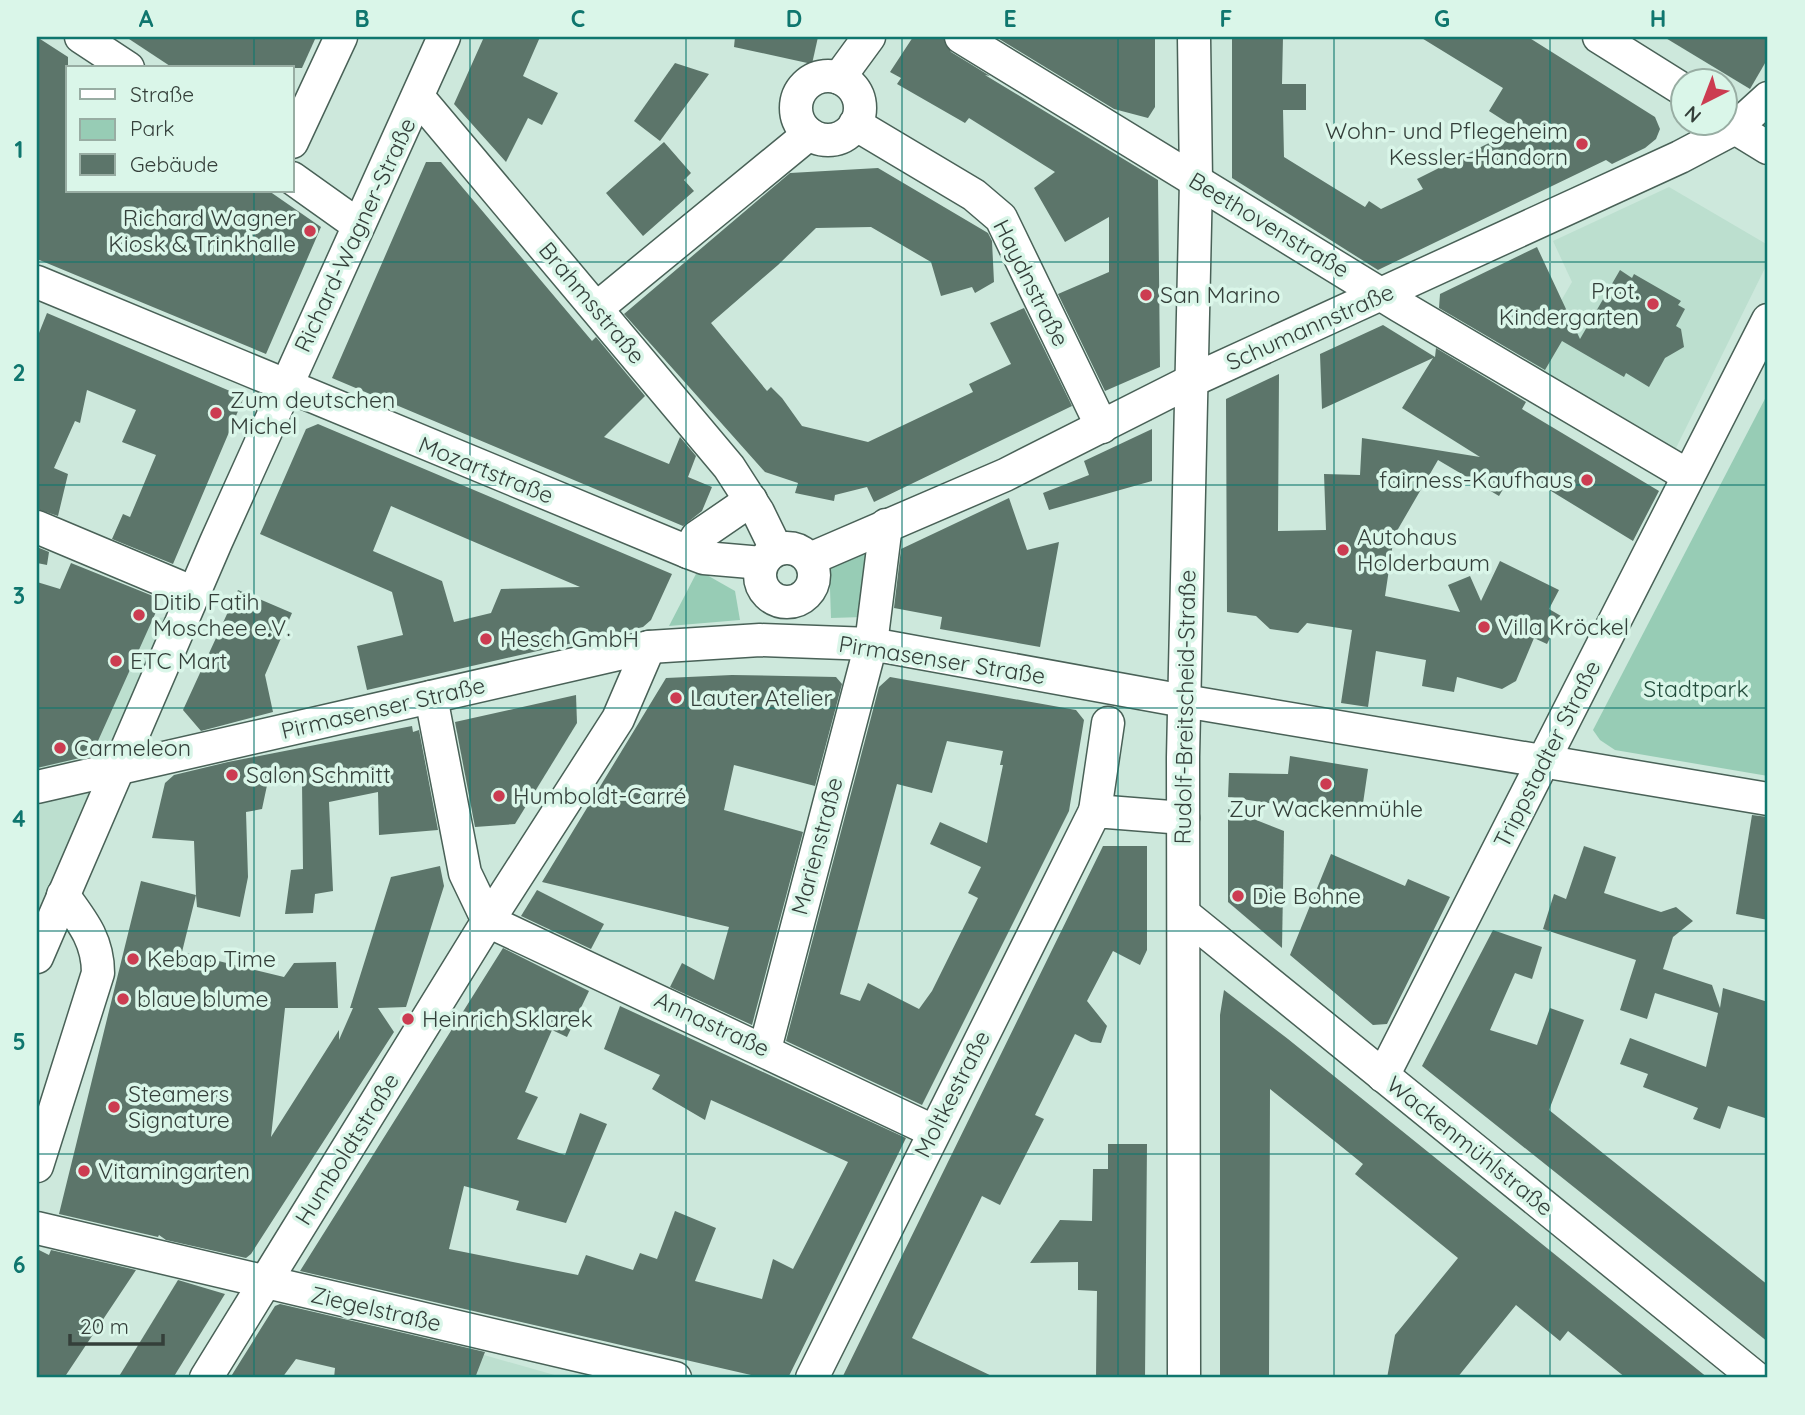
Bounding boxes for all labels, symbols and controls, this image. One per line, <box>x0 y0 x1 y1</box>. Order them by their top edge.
text: A <box>139 4 154 33</box>
text: B <box>354 4 370 33</box>
text: C <box>571 4 585 33</box>
text: D <box>786 4 802 33</box>
text: E <box>1003 4 1017 33</box>
text: F <box>1220 4 1232 33</box>
text: G <box>1434 4 1450 33</box>
text: H <box>1650 4 1666 33</box>
legend <box>66 66 294 192</box>
north arrow <box>1668 66 1738 136</box>
text: Straße <box>130 81 194 107</box>
text: N <box>1679 101 1706 128</box>
street label: Richard-Wagner-Straße <box>288 113 422 357</box>
text: Park <box>130 115 174 141</box>
place label: Wohn- und Pflegeheim Kessler-Handorn <box>1325 116 1568 171</box>
text: 1 <box>15 135 23 164</box>
marker: Wohn- und Pflegeheim Kessler-Handorn <box>1574 136 1590 152</box>
text: Gebäude <box>130 151 218 177</box>
street label: Beethovenstraße <box>1184 165 1355 284</box>
place label: Richard Wagner Kiosk & Trinkhalle <box>108 203 296 258</box>
street label: Haydnstraße <box>987 214 1076 351</box>
marker: Richard Wagner Kiosk & Trinkhalle <box>302 223 318 239</box>
street label: Brahmsstraße <box>533 236 652 370</box>
place label: Prot. Kindergarten <box>1499 276 1639 331</box>
street label: Schumannstraße <box>1221 277 1398 377</box>
place label: San Marino <box>1160 280 1280 309</box>
marker: San Marino <box>1138 287 1154 303</box>
marker: Prot. Kindergarten <box>1645 296 1661 312</box>
text: 2 <box>12 358 26 387</box>
place label: Zum deutschen Michel <box>230 385 395 440</box>
marker: Zum deutschen Michel <box>208 405 224 421</box>
street label: Mozartstraße <box>415 429 558 510</box>
place label: fairness-Kaufhaus <box>1379 465 1573 494</box>
marker: fairness-Kaufhaus <box>1579 472 1595 488</box>
place label: Autohaus Holderbaum <box>1357 522 1490 577</box>
marker: Autohaus Holderbaum <box>1335 542 1351 558</box>
street label: Rudolf-Breitscheid-Straße <box>1168 569 1201 845</box>
text: 3 <box>13 581 25 610</box>
place label: Ditib Fatih Moschee e.V. <box>153 587 291 642</box>
marker: Ditib Fatih Moschee e.V. <box>131 607 147 623</box>
place label: Villa Kröckel <box>1498 612 1629 641</box>
marker: Villa Kröckel <box>1476 619 1492 635</box>
place label: Hesch GmbH <box>500 624 639 653</box>
street label: Pirmasenser Straße <box>837 629 1047 690</box>
marker: Hesch GmbH <box>478 631 494 647</box>
place label: ETC Mart <box>130 646 228 675</box>
marker: ETC Mart <box>108 653 124 669</box>
street label: Trippstadter Straße <box>1487 655 1606 852</box>
street label: Pirmasenser Straße <box>278 670 488 745</box>
park label: Stadtpark <box>1643 674 1749 703</box>
place label: Lauter Atelier <box>690 683 832 712</box>
marker: Lauter Atelier <box>668 690 684 706</box>
place label: Carmeleon <box>74 733 191 762</box>
marker: Carmeleon <box>52 740 68 756</box>
place label: Salon Schmitt <box>246 760 391 789</box>
marker: Salon Schmitt <box>224 767 240 783</box>
street label: Marienstraße <box>784 774 849 918</box>
marker: Zur Wackenmühle <box>1318 776 1334 792</box>
place label: Humboldt-Carré <box>513 781 686 810</box>
marker: Humboldt-Carré <box>491 788 507 804</box>
place label: Zur Wackenmühle <box>1229 794 1423 823</box>
text: 4 <box>12 804 26 833</box>
place label: Die Bohne <box>1252 881 1361 910</box>
marker: Die Bohne <box>1230 888 1246 904</box>
place label: Kebap Time <box>147 944 276 973</box>
marker: Kebap Time <box>125 951 141 967</box>
place label: blaue blume <box>137 984 268 1013</box>
street label: Annastraße <box>650 984 774 1063</box>
marker: blaue blume <box>115 991 131 1007</box>
place label: Heinrich Sklarek <box>422 1004 593 1033</box>
marker: Heinrich Sklarek <box>400 1011 416 1027</box>
street label: Moltkestraße <box>907 1025 996 1162</box>
text: 5 <box>12 1027 26 1056</box>
street label: Humboldtstraße <box>288 1067 405 1230</box>
street label: Wackenmühlstraße <box>1381 1069 1560 1222</box>
place label: Steamers Signature <box>128 1079 230 1134</box>
marker: Steamers Signature <box>106 1099 122 1115</box>
place label: Vitamingarten <box>98 1156 250 1185</box>
marker: Vitamingarten <box>76 1163 92 1179</box>
text: 6 <box>13 1250 25 1279</box>
street label: Ziegelstraße <box>308 1279 444 1338</box>
scale bar <box>70 1303 163 1347</box>
text: 20 m <box>80 1313 129 1339</box>

